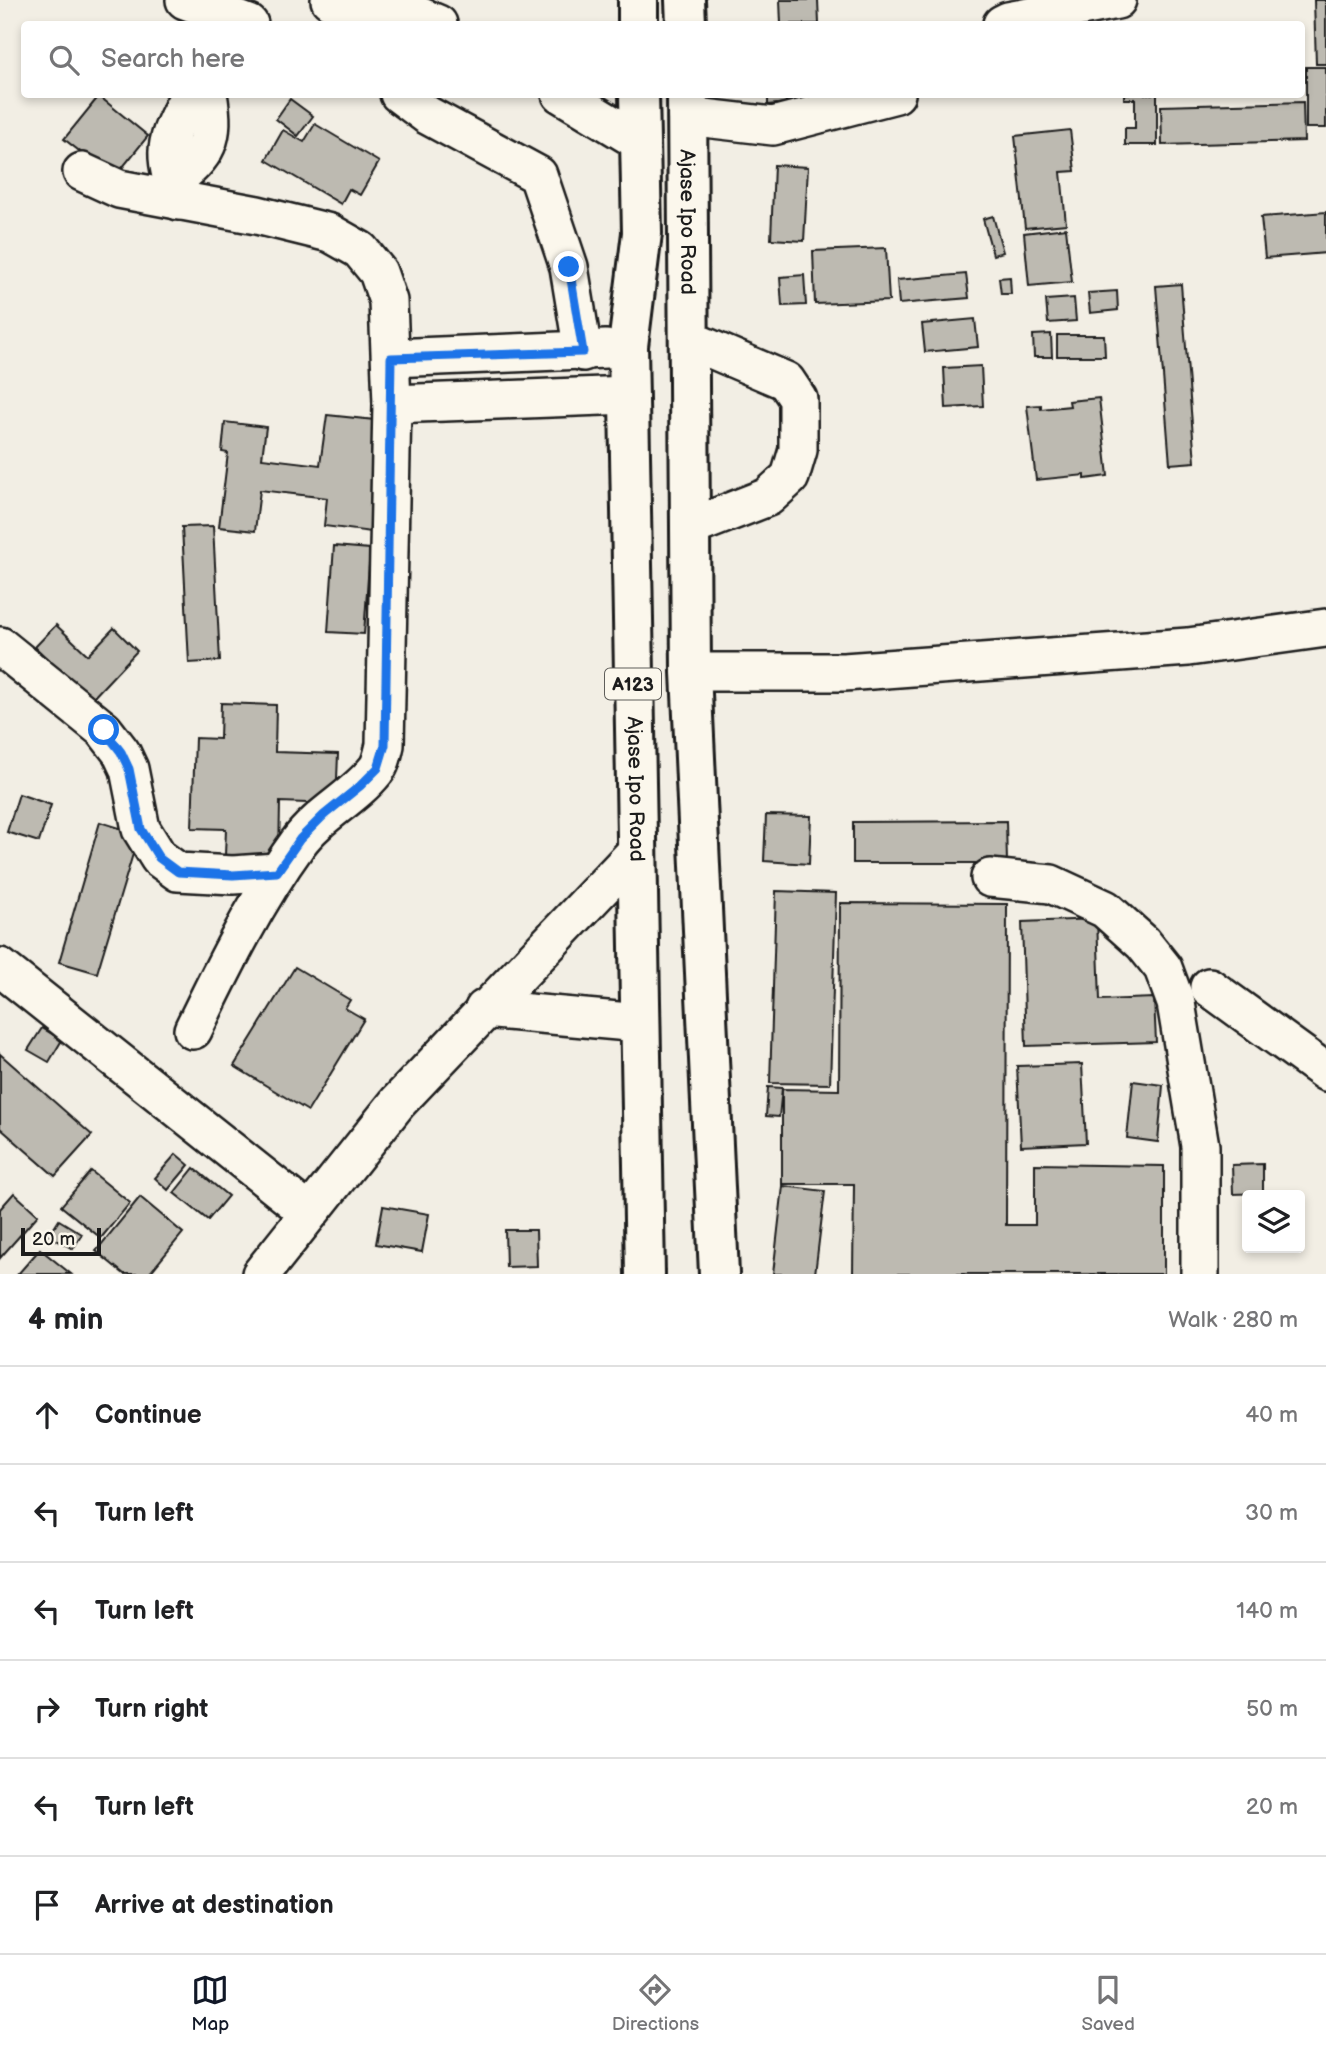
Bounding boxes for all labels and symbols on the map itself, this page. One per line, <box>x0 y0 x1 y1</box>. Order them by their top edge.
street label: Ajase Ipo Road <box>674 149 700 295</box>
route end <box>553 251 584 282</box>
road number: A123 <box>605 668 661 699</box>
route start <box>88 714 119 745</box>
street label: Ajase Ipo Road <box>622 716 649 862</box>
scale bar <box>21 1225 102 1257</box>

